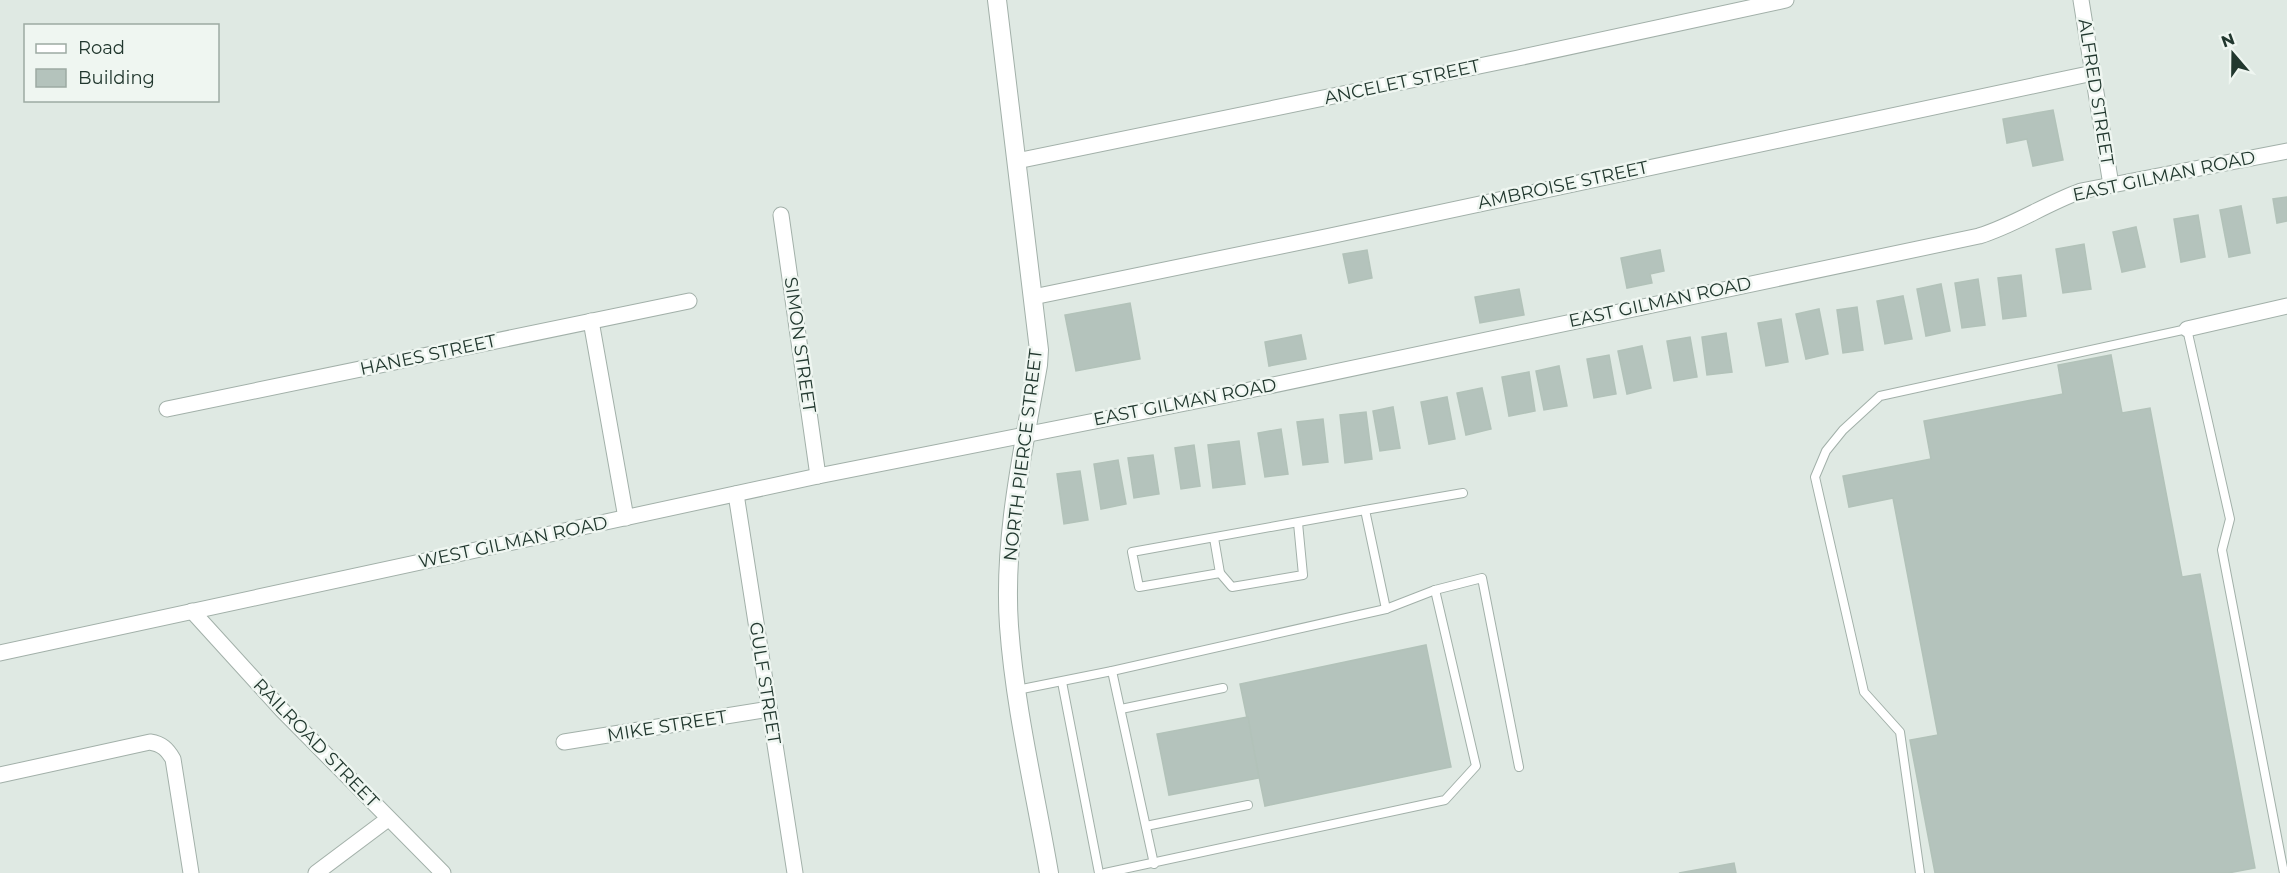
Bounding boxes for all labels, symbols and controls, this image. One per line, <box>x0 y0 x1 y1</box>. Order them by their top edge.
street label: ALFRED STREET <box>2074 17 2119 168</box>
legend <box>24 24 219 102</box>
north arrow <box>2203 24 2263 84</box>
text: N <box>2219 29 2237 52</box>
text: Road <box>78 37 125 59</box>
street label: ANCELET STREET <box>1322 55 1483 109</box>
text: Building <box>78 67 155 89</box>
street label: EAST GILMAN ROAD <box>2071 146 2257 206</box>
street label: AMBROISE STREET <box>1476 156 1651 214</box>
street label: EAST GILMAN ROAD <box>1567 272 1753 332</box>
street label: SIMON STREET <box>780 276 821 415</box>
street label: HANES STREET <box>358 330 499 380</box>
street label: NORTH PIERCE STREET <box>999 347 1047 562</box>
street label: EAST GILMAN ROAD <box>1092 373 1278 431</box>
street label: WEST GILMAN ROAD <box>416 511 610 573</box>
street label: GULF STREET <box>744 620 786 746</box>
street label: RAILROAD STREET <box>249 674 384 813</box>
street label: MIKE STREET <box>606 706 729 746</box>

